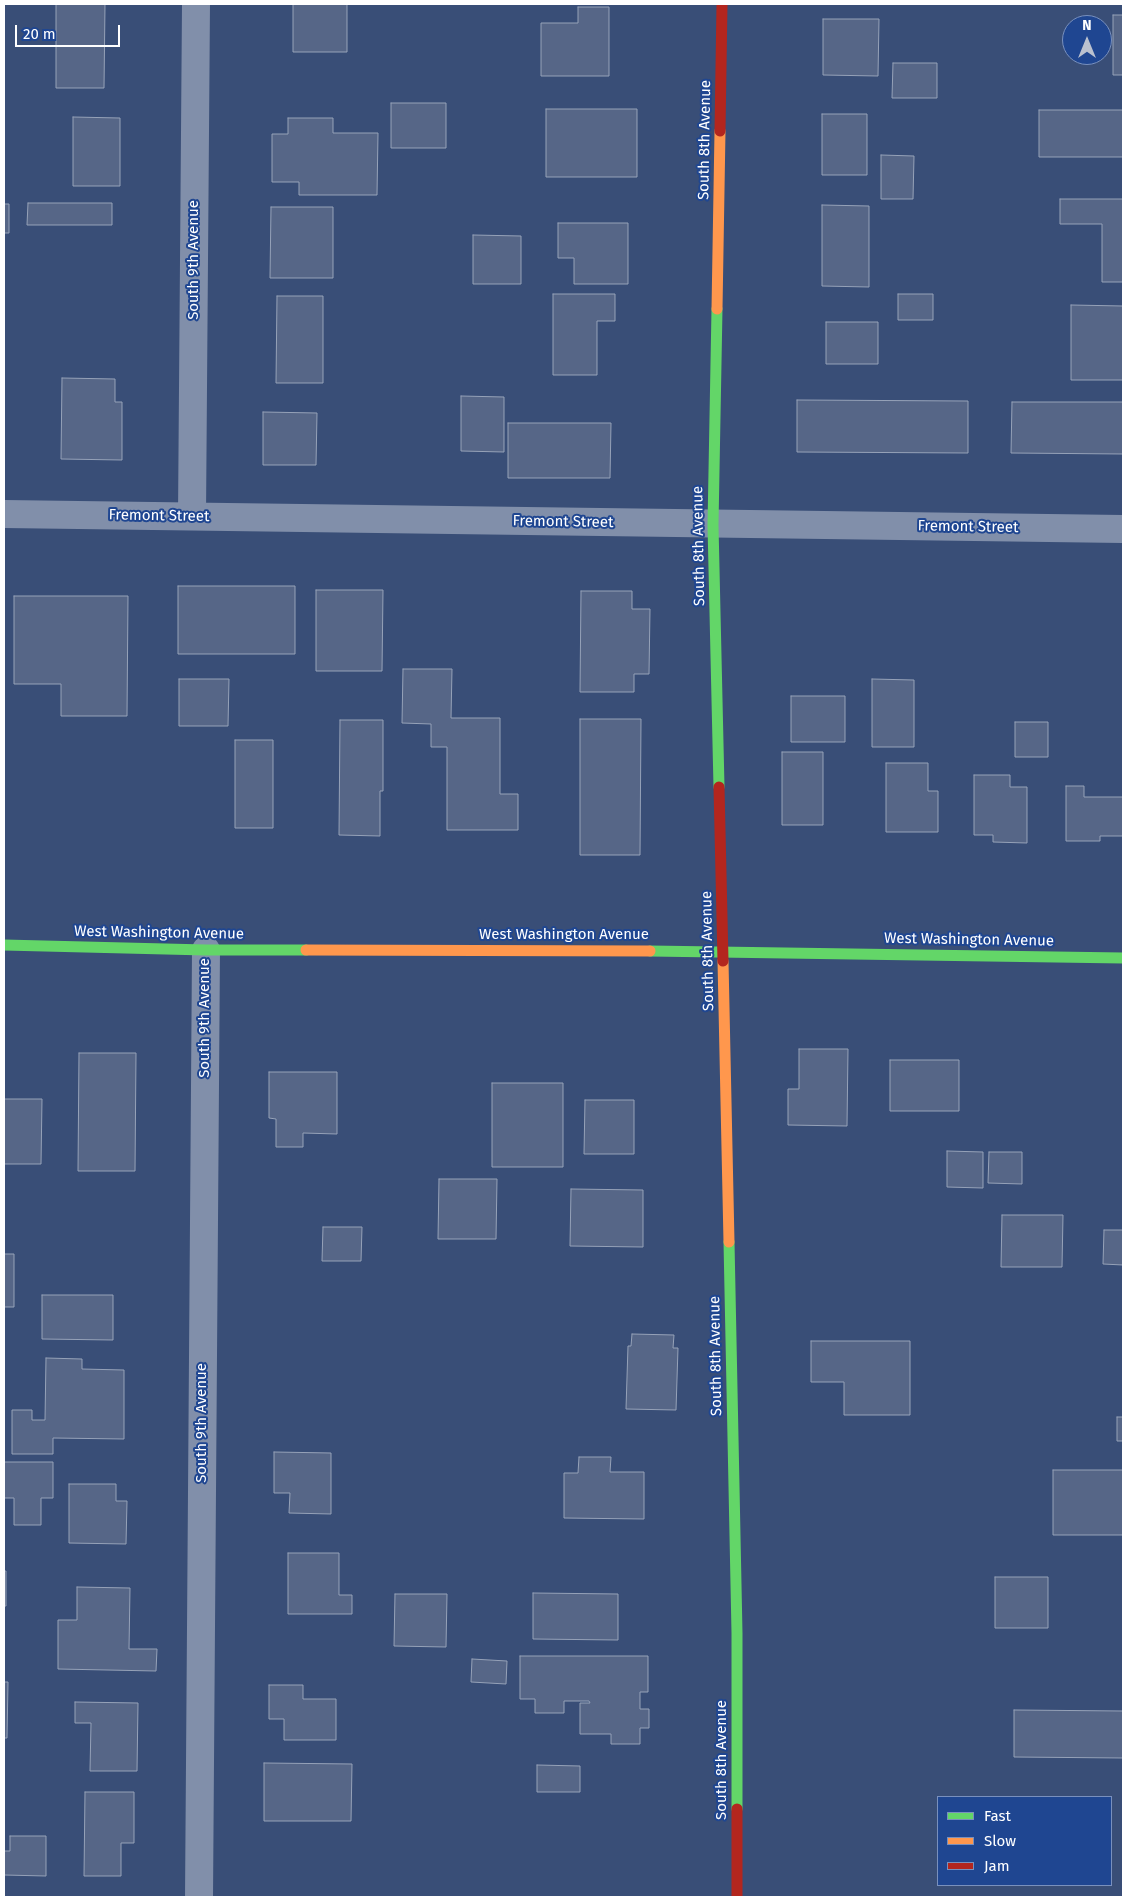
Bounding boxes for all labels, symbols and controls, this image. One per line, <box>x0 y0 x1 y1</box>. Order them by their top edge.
scale bar <box>18 15 122 47</box>
north arrow <box>1062 15 1112 65</box>
text: N <box>1082 17 1092 34</box>
text: 20 m <box>23 25 56 43</box>
street label: South 8th Avenue <box>695 80 715 200</box>
street label: South 9th Avenue <box>185 200 203 320</box>
street label: South 8th Avenue <box>689 486 709 606</box>
street label: Fremont Street <box>108 506 210 526</box>
street label: Fremont Street <box>512 512 614 532</box>
street label: Fremont Street <box>917 517 1019 537</box>
street label: South 8th Avenue <box>698 891 718 1011</box>
street label: West Washington Avenue <box>74 923 244 943</box>
street label: West Washington Avenue <box>479 926 649 944</box>
street label: West Washington Avenue <box>884 930 1054 950</box>
street label: South 9th Avenue <box>196 958 214 1078</box>
street label: South 8th Avenue <box>706 1296 726 1416</box>
street label: South 9th Avenue <box>193 1363 211 1483</box>
street label: South 8th Avenue <box>713 1700 731 1820</box>
legend <box>937 1796 1112 1886</box>
text: Fast <box>984 1807 1011 1825</box>
text: Slow <box>984 1832 1016 1850</box>
text: Jam <box>984 1857 1010 1875</box>

